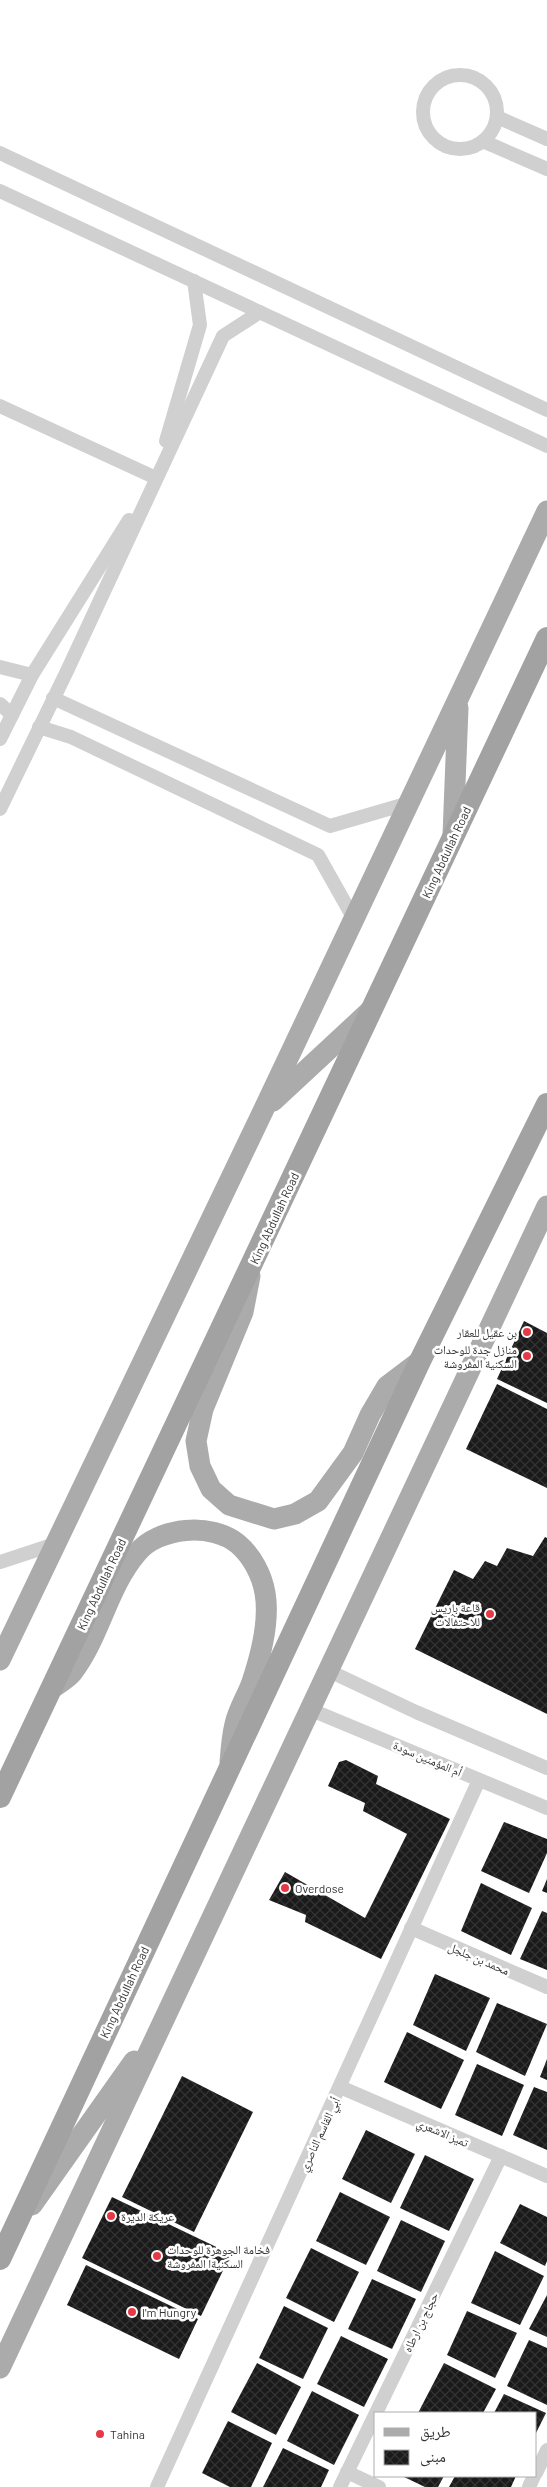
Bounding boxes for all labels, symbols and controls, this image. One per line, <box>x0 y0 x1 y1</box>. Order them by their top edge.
street label: King Abdullah Road <box>419 804 473 900</box>
street label: King Abdullah Road <box>247 1170 301 1266</box>
place label: بن عقيل للعقار <box>456 1325 517 1340</box>
marker: بن عقيل للعقار <box>521 1326 533 1338</box>
place label: منازل جدة للوحدات السكنية المفروشة <box>434 1342 517 1371</box>
marker: منازل جدة للوحدات السكنية المفروشة <box>521 1350 533 1362</box>
street label: King Abdullah Road <box>74 1536 128 1632</box>
place label: قاعة باريس للاحتفالات <box>431 1600 480 1628</box>
marker: قاعة باريس للاحتفالات <box>484 1608 496 1620</box>
street label: أم المؤمنين سودة <box>391 1737 465 1781</box>
place label: Overdose <box>295 1881 344 1895</box>
marker: Overdose <box>279 1882 291 1894</box>
street label: محمد بن جلجل <box>446 1939 512 1978</box>
street label: King Abdullah Road <box>97 1944 151 2040</box>
street label: أبي القاسم الناصري <box>296 2095 346 2175</box>
street label: تميز الاشعري <box>413 2115 471 2153</box>
place label: عريكة الديرة <box>121 2209 174 2224</box>
marker: عريكة الديرة <box>105 2210 117 2222</box>
place label: فخامة الجوهرة للوحدات السكنيةا المفروشة <box>167 2242 270 2271</box>
marker: فخامة الجوهرة للوحدات السكنيةا المفروشة <box>151 2250 163 2262</box>
street label: حجاج بن ارطاه <box>400 2290 442 2355</box>
place label: I'm Hungry <box>142 2305 197 2319</box>
marker: I'm Hungry <box>126 2306 138 2318</box>
legend <box>374 2412 537 2477</box>
text: طريق <box>420 2422 451 2442</box>
place label: Tahina <box>110 2427 145 2441</box>
marker: Tahina <box>94 2428 106 2440</box>
text: مبنى <box>420 2447 446 2467</box>

